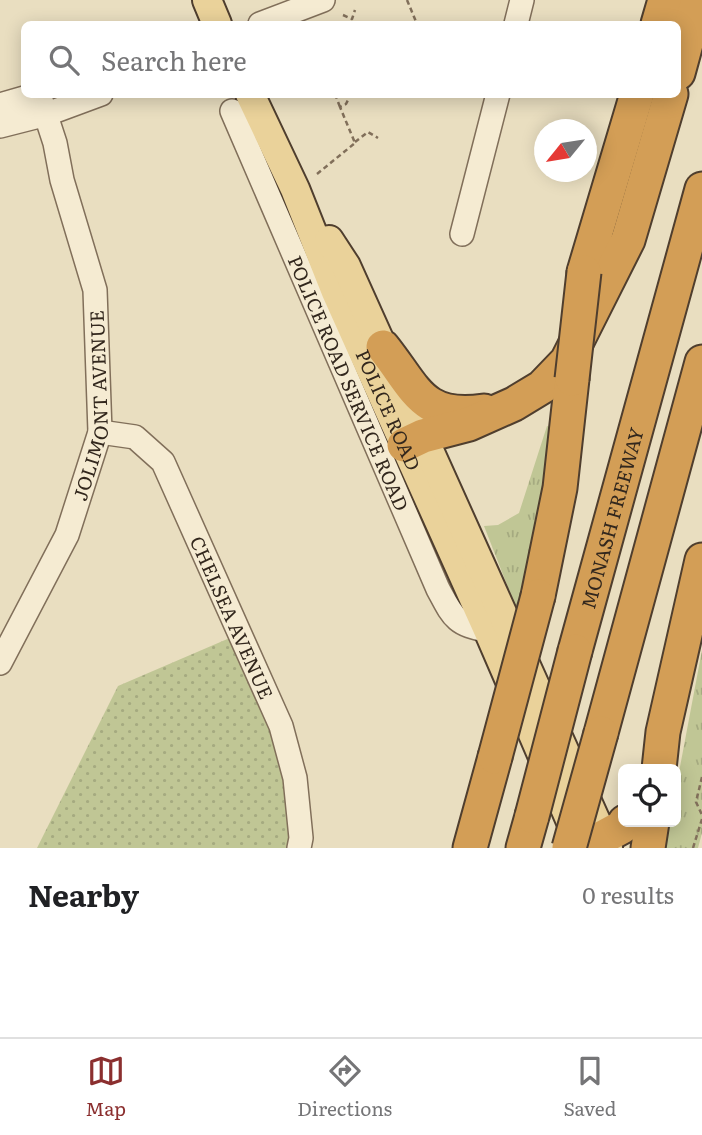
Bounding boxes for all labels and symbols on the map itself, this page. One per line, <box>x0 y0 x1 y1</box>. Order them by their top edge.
north arrow <box>534 119 597 182</box>
street label: POLICE ROAD SERVICE ROAD <box>285 251 413 513</box>
street label: JOLIMONT AVENUE <box>65 310 115 504</box>
street label: POLICE ROAD <box>352 346 426 474</box>
street label: MONASH FREEWAY <box>573 424 650 612</box>
street label: CHELSEA AVENUE <box>184 531 281 703</box>

